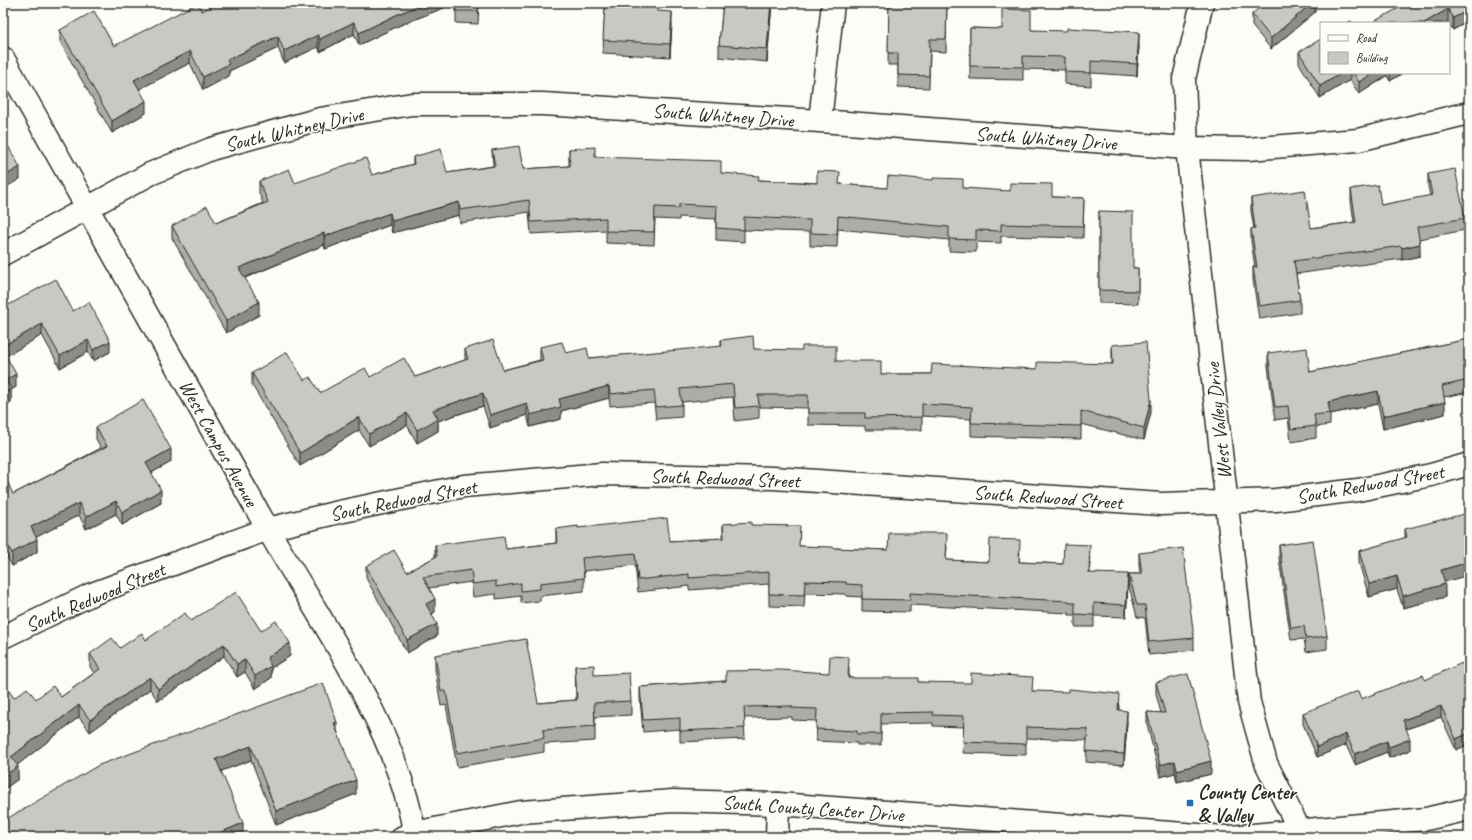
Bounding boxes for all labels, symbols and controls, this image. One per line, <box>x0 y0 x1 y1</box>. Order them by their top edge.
legend <box>1320 22 1450 74</box>
text: Road <box>1356 30 1378 46</box>
text: Building <box>1356 50 1388 66</box>
street label: South Whitney Drive <box>652 98 796 133</box>
street label: South Whitney Drive <box>222 101 367 158</box>
street label: South Whitney Drive <box>975 121 1119 156</box>
street label: West Valley Drive <box>1200 360 1237 481</box>
street label: West Campus Avenue <box>173 376 264 512</box>
street label: South Redwood Street <box>1294 459 1448 510</box>
street label: South Redwood Street <box>650 463 802 494</box>
street label: South Redwood Street <box>327 474 481 527</box>
street label: South Redwood Street <box>973 480 1126 515</box>
street label: South Redwood Street <box>22 556 171 638</box>
place label: County Center & Valley <box>1198 780 1298 828</box>
street label: South County Center Drive <box>721 790 906 827</box>
marker: County Center & Valley <box>1185 798 1195 808</box>

